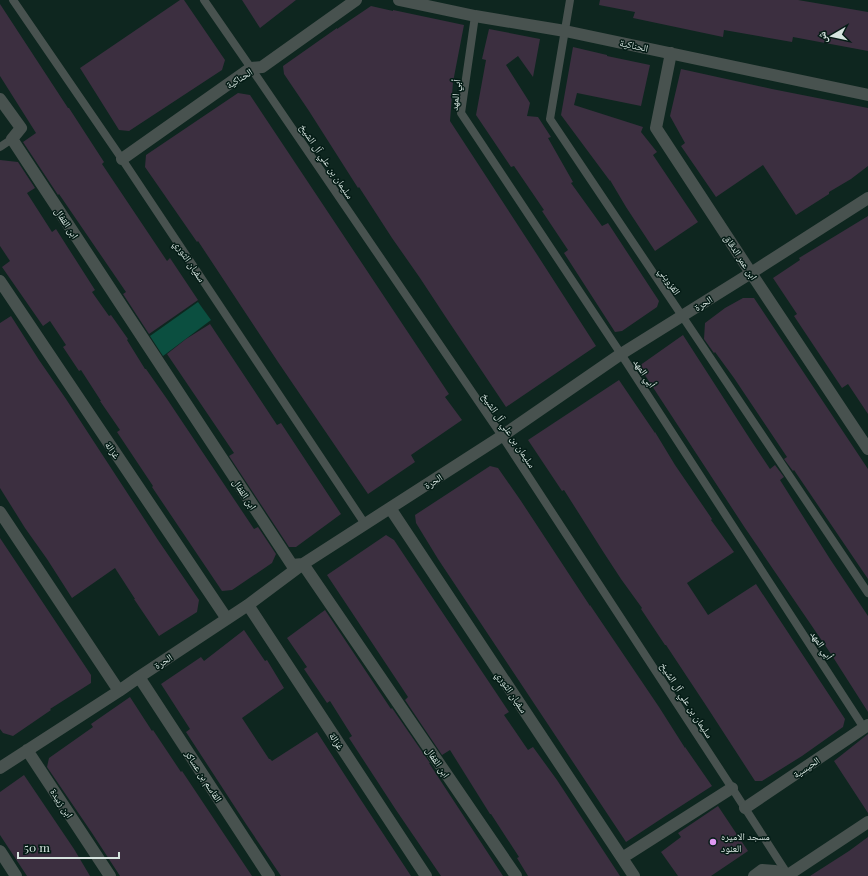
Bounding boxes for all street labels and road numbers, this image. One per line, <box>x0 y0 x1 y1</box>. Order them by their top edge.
street label: الحناكية <box>618 35 650 55</box>
street label: الحناكية <box>223 64 255 92</box>
street label: أبي المهد <box>447 79 465 112</box>
street label: سليمان بن علي آل الشيخ <box>295 121 358 203</box>
street label: ابن القفال <box>52 205 82 241</box>
street label: ابن عمر الدقاق <box>721 232 761 282</box>
street label: سفيان الثوري <box>170 237 209 286</box>
street label: القزويني <box>654 265 684 298</box>
street label: الحرة <box>691 292 715 314</box>
street label: أبي المهد <box>629 356 660 391</box>
street label: سليمان بن علي آل الشيخ <box>477 390 540 472</box>
street label: غزالة <box>102 439 124 461</box>
street label: الحرة <box>421 470 445 492</box>
street label: ابن القفال <box>230 476 260 512</box>
street label: أبي المهد <box>806 628 837 663</box>
street label: الحرة <box>151 650 175 672</box>
street label: سليمان بن علي آل الشيخ <box>656 659 717 742</box>
street label: سفيان الثوري <box>492 668 531 717</box>
street label: غزالة <box>326 730 348 752</box>
street label: ابن القفال <box>423 744 453 780</box>
street label: القاسم بن عساكر <box>181 747 226 805</box>
street label: الحيسية <box>790 753 822 781</box>
street label: ابن زبيدة <box>47 786 77 820</box>

